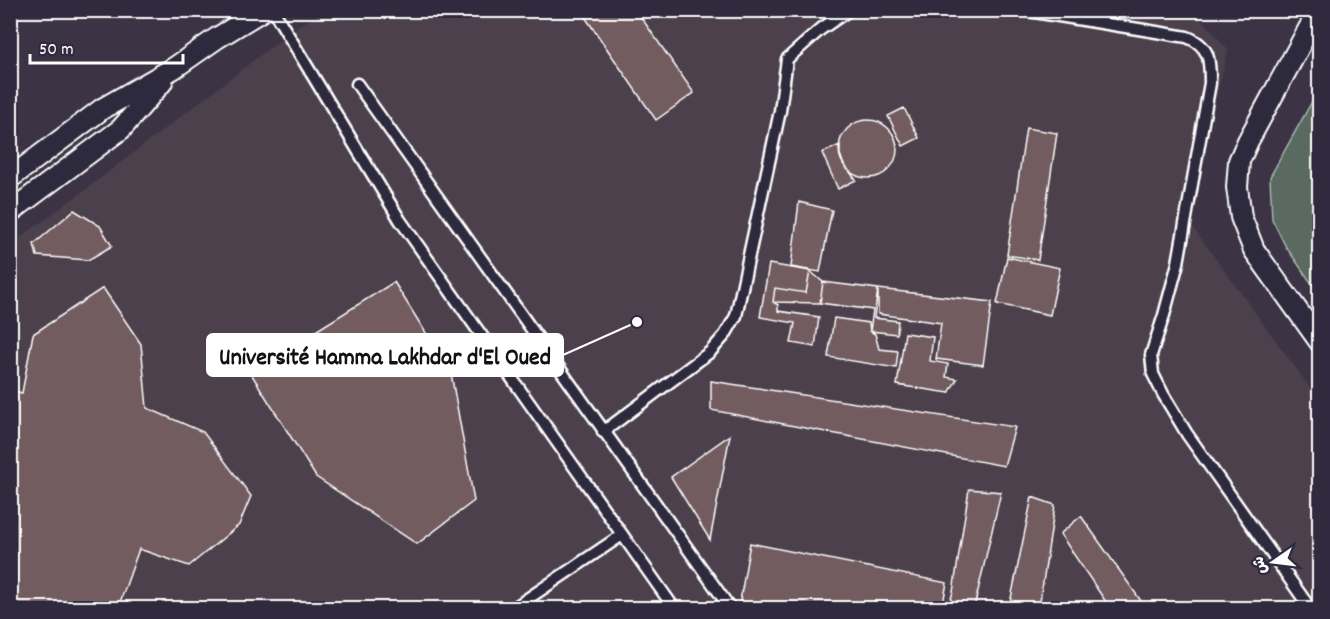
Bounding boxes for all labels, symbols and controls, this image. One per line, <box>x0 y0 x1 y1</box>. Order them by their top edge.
scale bar <box>30 27 183 65</box>
text: 50 m <box>39 38 74 63</box>
callout: Université Hamma Lakhdar d'El Oued <box>207 334 563 376</box>
text: Université Hamma Lakhdar d'El Oued <box>219 342 551 376</box>
north arrow <box>1243 532 1303 592</box>
text: ش <box>1248 554 1274 576</box>

